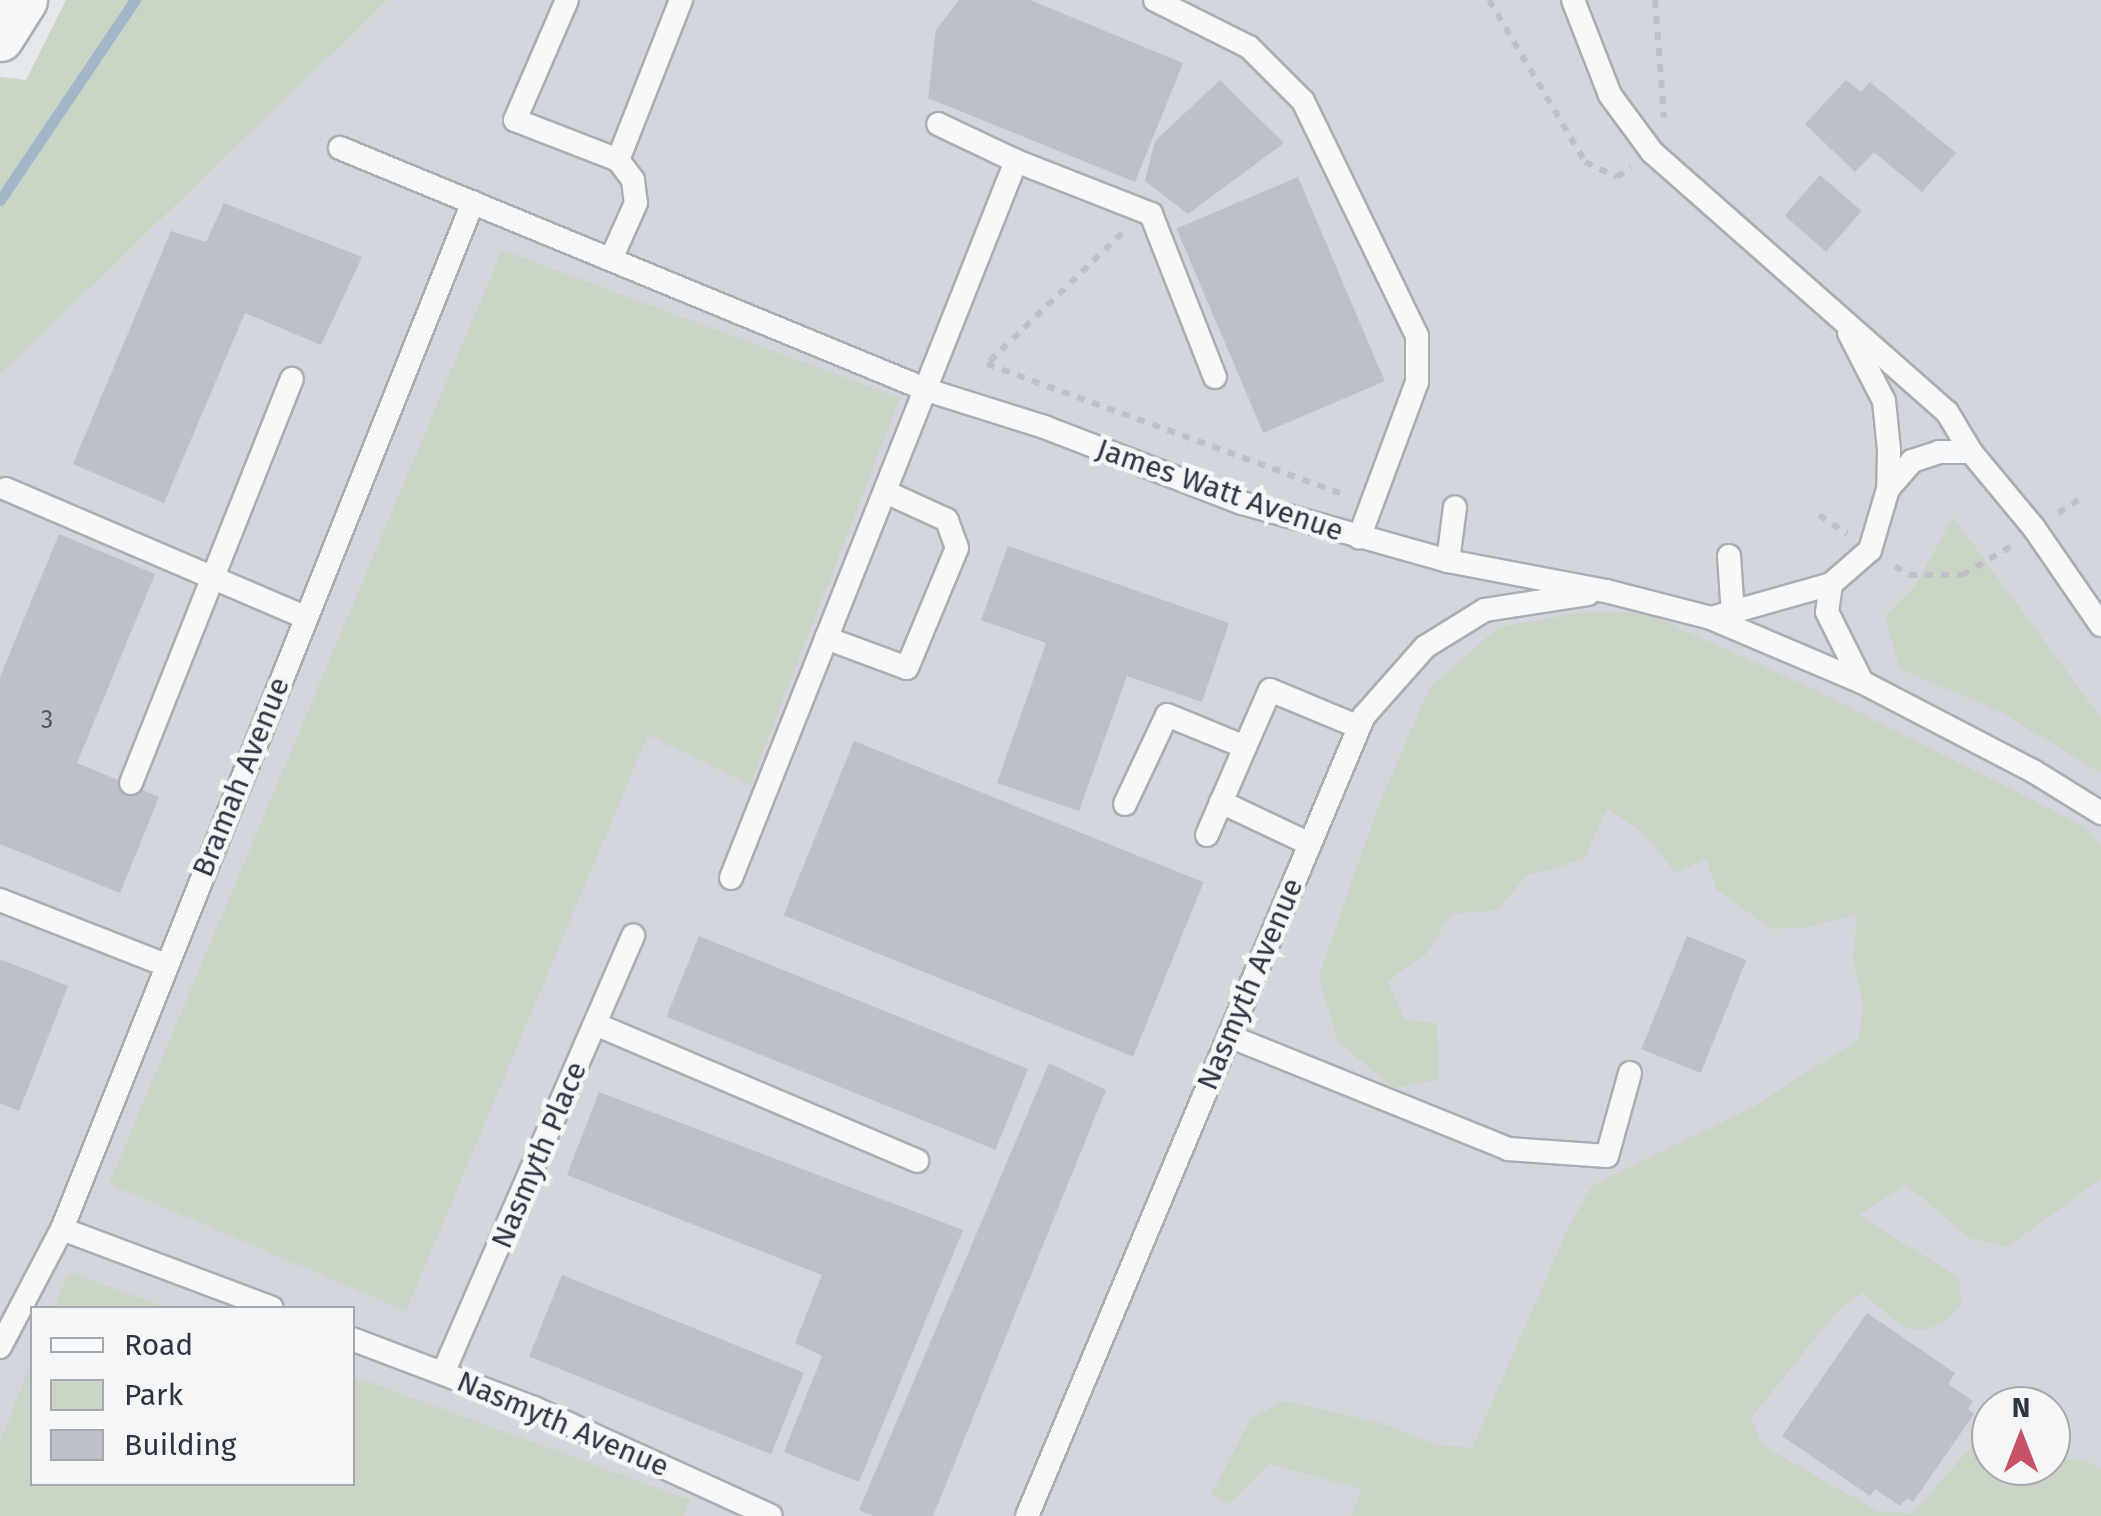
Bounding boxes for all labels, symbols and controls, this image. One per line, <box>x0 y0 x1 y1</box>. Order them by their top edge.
street label: James Watt Avenue <box>1092 431 1348 549</box>
street label: Bramah Avenue <box>185 672 297 882</box>
house number: 3 <box>41 705 53 735</box>
street label: Nasmyth Avenue <box>1189 873 1311 1095</box>
street label: Nasmyth Place <box>483 1056 595 1254</box>
legend <box>30 1306 355 1486</box>
text: Road <box>124 1327 193 1363</box>
street label: Nasmyth Avenue <box>452 1363 674 1485</box>
text: Park <box>124 1377 183 1413</box>
north arrow <box>1971 1386 2071 1486</box>
text: N <box>2012 1391 2030 1424</box>
text: Building <box>124 1427 236 1463</box>

